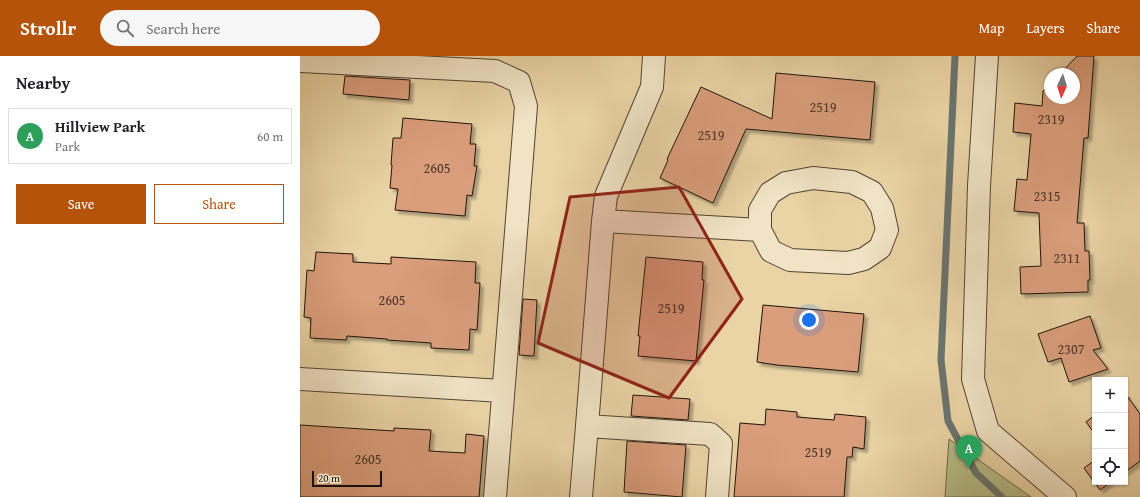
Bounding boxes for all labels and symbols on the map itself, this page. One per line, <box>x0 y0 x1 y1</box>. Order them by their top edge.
north arrow <box>1044 68 1080 104</box>
house number: 2519 <box>810 97 837 117</box>
house number: 2319 <box>1038 109 1065 129</box>
house number: 2519 <box>698 125 725 145</box>
house number: 2605 <box>424 158 450 178</box>
house number: 2315 <box>1034 186 1060 206</box>
house number: 2311 <box>1054 248 1080 268</box>
house number: 2605 <box>379 290 405 310</box>
house number: 2519 <box>658 298 685 318</box>
your location <box>799 310 819 330</box>
house number: 2307 <box>1058 339 1085 359</box>
pin: A <box>956 435 982 468</box>
house number: 2519 <box>805 442 832 462</box>
house number: 2605 <box>355 449 381 469</box>
scale bar <box>312 469 382 488</box>

